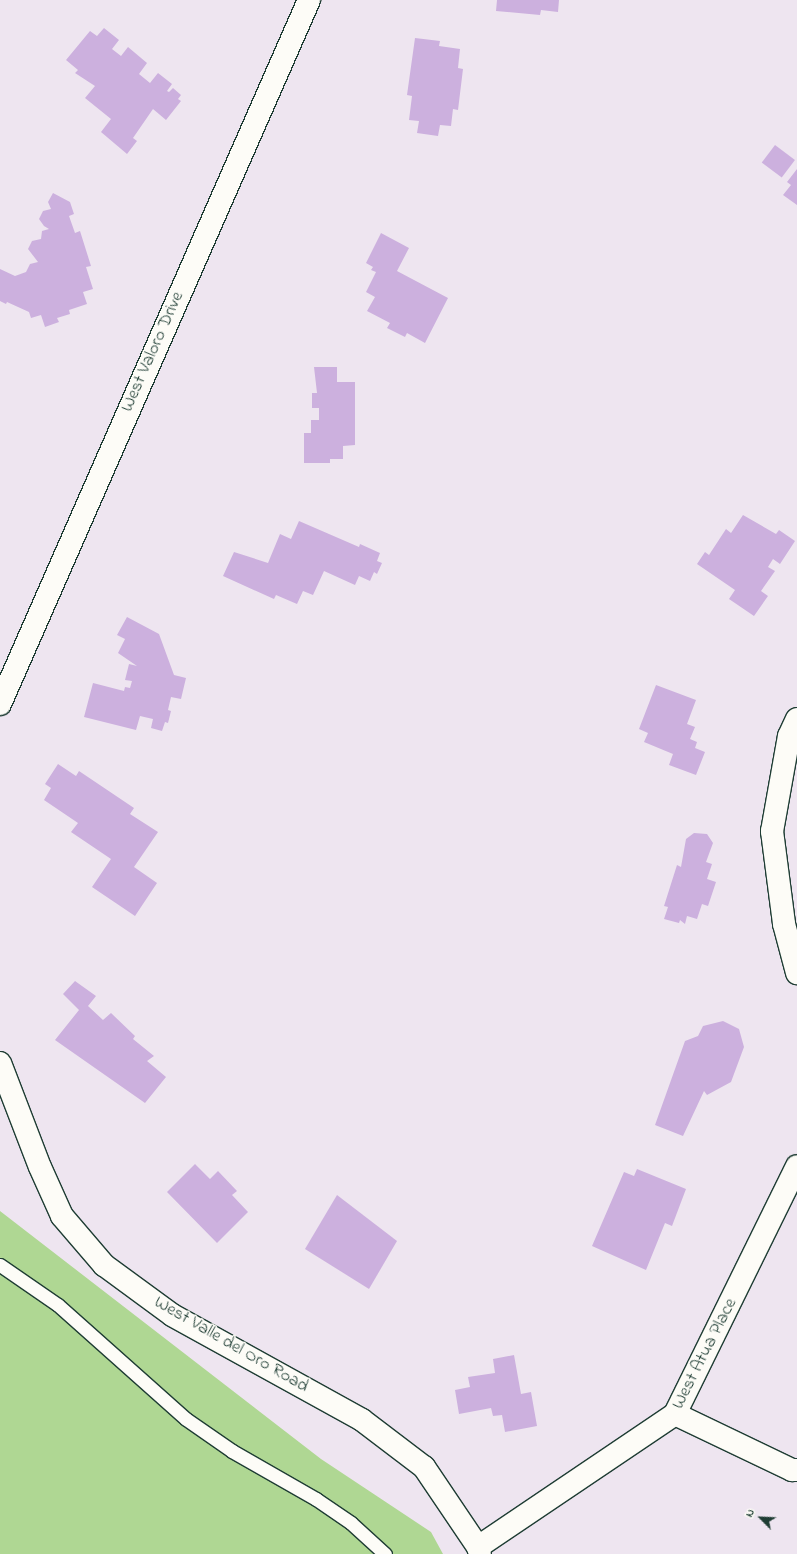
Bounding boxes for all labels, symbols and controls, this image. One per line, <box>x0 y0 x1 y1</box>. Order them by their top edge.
street label: West Valoro Drive <box>117 289 189 415</box>
street label: West Valle del Oro Road <box>150 1292 312 1398</box>
street label: West Atua Place <box>668 1295 742 1413</box>
north arrow <box>741 1498 781 1538</box>
text: N <box>741 1506 759 1520</box>

